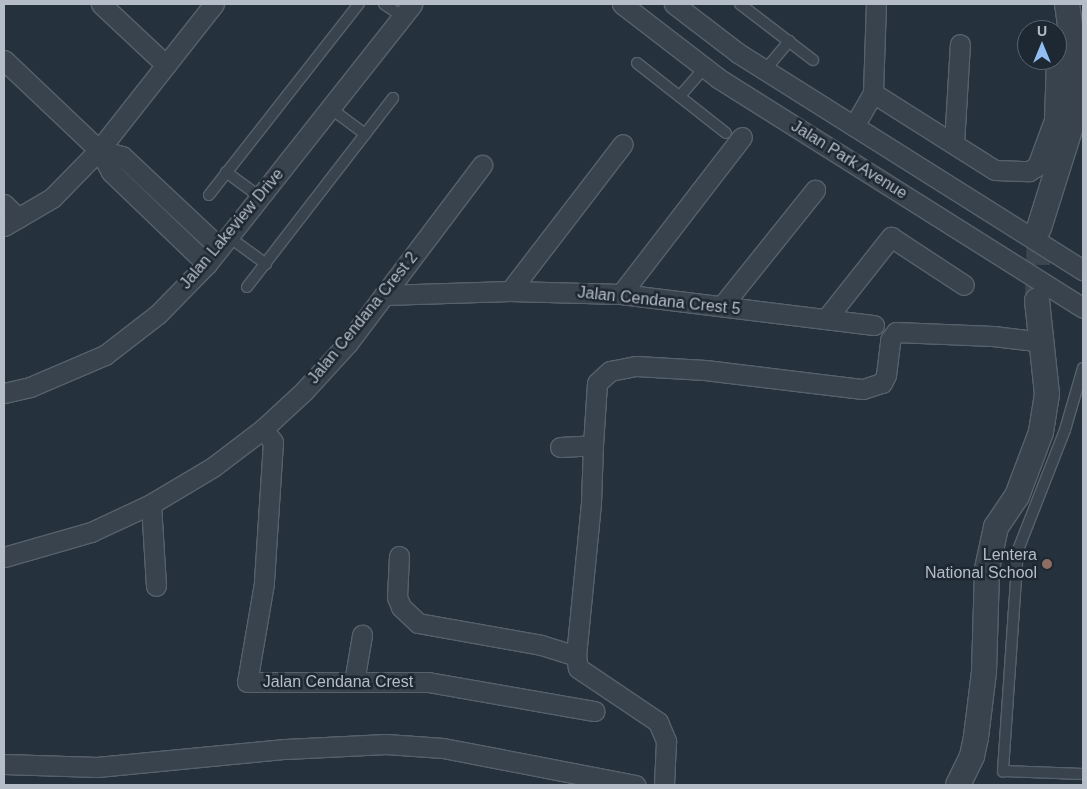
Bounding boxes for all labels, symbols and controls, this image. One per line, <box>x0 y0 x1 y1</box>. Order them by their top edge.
north arrow <box>1017 20 1067 70</box>
text: U <box>1037 23 1047 39</box>
street label: Jalan Park Avenue <box>787 116 911 204</box>
street label: Jalan Lakeview Drive <box>176 165 288 293</box>
street label: Jalan Cendana Crest 2 <box>304 248 422 388</box>
street label: Jalan Cendana Crest 5 <box>577 283 741 319</box>
place label: Lentera National School <box>925 545 1037 583</box>
marker: Lentera National School <box>1041 558 1053 570</box>
street label: Jalan Cendana Crest <box>263 672 413 692</box>

